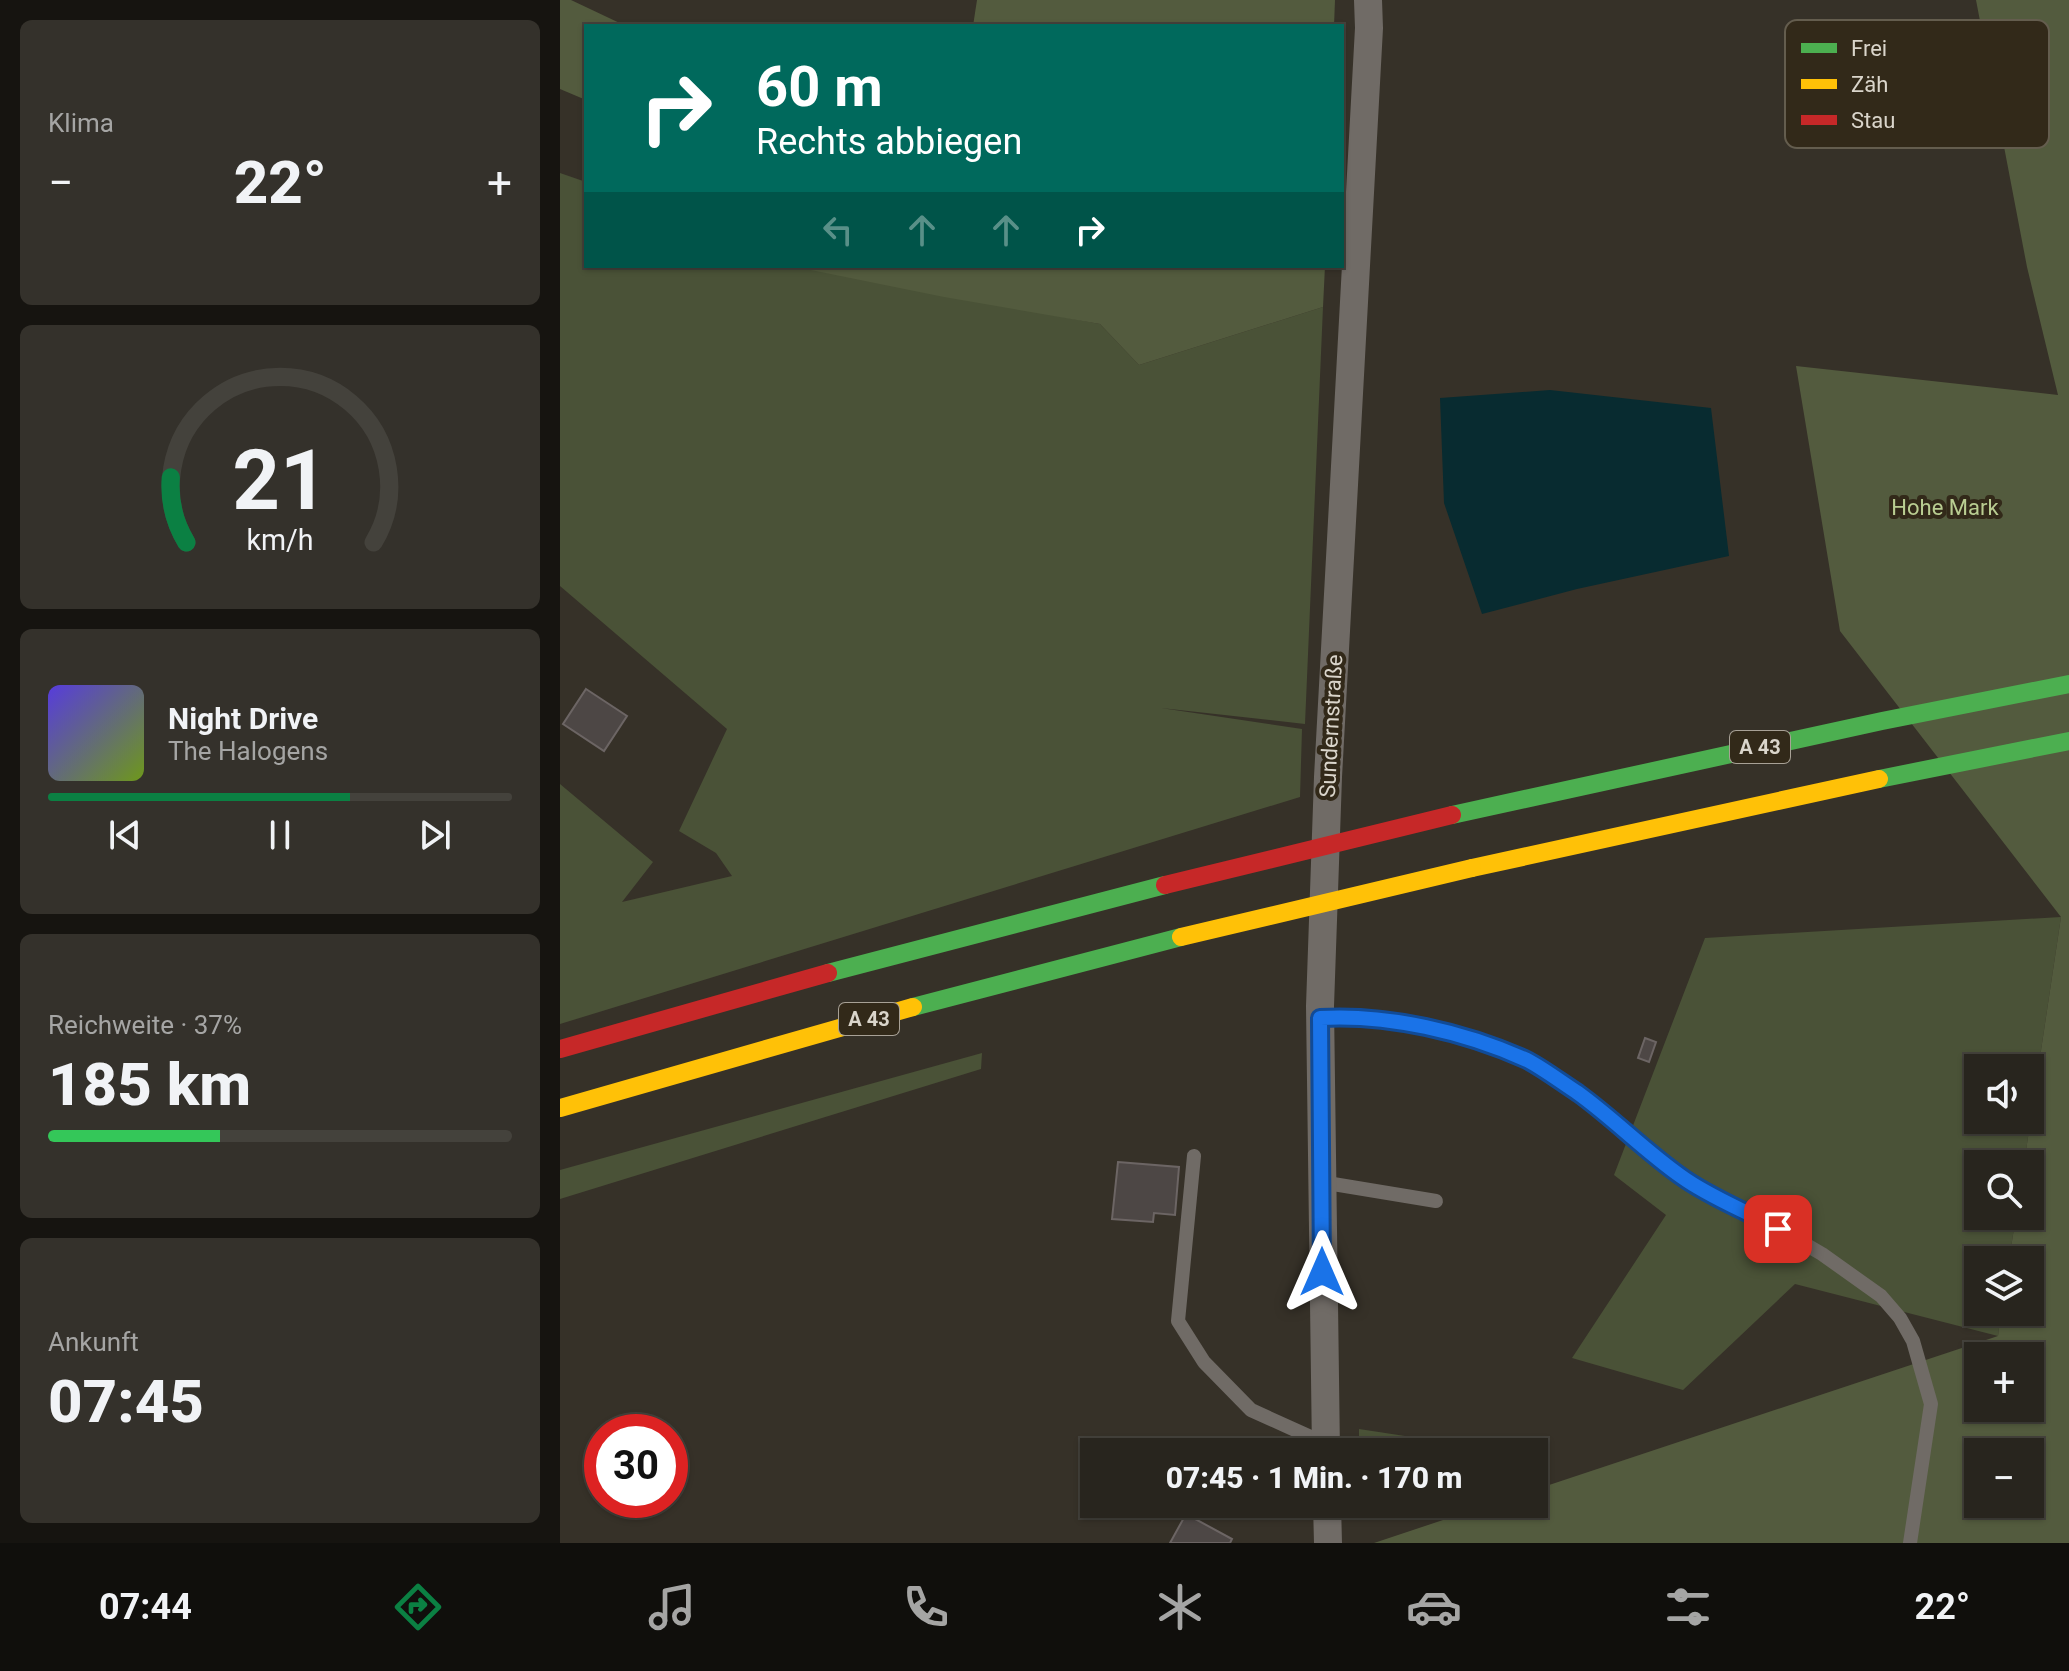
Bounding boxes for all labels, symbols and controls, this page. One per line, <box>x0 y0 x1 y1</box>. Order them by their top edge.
legend <box>1785 20 2049 148</box>
text: Frei <box>1851 36 1887 61</box>
text: 60 m <box>756 54 883 120</box>
icon: right <box>624 56 728 160</box>
text: Zäh <box>1851 72 1888 97</box>
text: Klima <box>48 108 114 138</box>
text: Stau <box>1851 108 1895 133</box>
text: Rechts abbiegen <box>756 121 1022 163</box>
text: 22° <box>234 147 327 218</box>
text: − <box>48 157 73 209</box>
text: + <box>487 157 512 209</box>
icon: left <box>816 208 860 252</box>
icon: ahead <box>900 208 944 252</box>
icon: ahead <box>984 208 1028 252</box>
icon: right <box>1068 208 1112 252</box>
text: 21 <box>232 431 328 528</box>
park label: Hohe Mark <box>1891 495 1999 520</box>
text: km/h <box>246 523 314 557</box>
street label: Sundernstraße <box>1315 654 1347 798</box>
text: Night Drive <box>168 701 318 736</box>
road number: A 43 <box>1730 731 1790 763</box>
text: The Halogens <box>168 736 328 766</box>
icon: previous <box>103 813 147 857</box>
icon: pause <box>258 813 302 857</box>
icon: next <box>413 813 457 857</box>
road number: A 43 <box>839 1003 899 1035</box>
text: Reichweite · 37% <box>48 1010 242 1040</box>
text: 185 km <box>48 1049 251 1120</box>
map controls <box>1964 1054 2044 1518</box>
button: sound <box>1964 1054 2044 1134</box>
button: search <box>1964 1150 2044 1230</box>
pin <box>1744 1195 1812 1263</box>
icon: arrive <box>1756 1207 1800 1251</box>
position arrow <box>1280 1230 1364 1314</box>
button: layers <box>1964 1246 2044 1326</box>
text: Ankunft <box>48 1327 139 1357</box>
button: + <box>1964 1342 2044 1422</box>
text: 07:45 <box>48 1366 204 1437</box>
speed limit sign: 30 <box>584 1414 688 1518</box>
button: − <box>1964 1438 2044 1518</box>
text: 07:45 · 1 Min. · 170 m <box>1166 1460 1462 1495</box>
icon: directions <box>390 1579 446 1635</box>
icon: music <box>644 1579 700 1635</box>
icon: phone <box>898 1579 954 1635</box>
icon: climate <box>1152 1579 1208 1635</box>
icon: car <box>1406 1579 1462 1635</box>
icon: filters <box>1660 1579 1716 1635</box>
text: 07:44 <box>99 1586 192 1628</box>
text: 22° <box>1915 1586 1970 1628</box>

